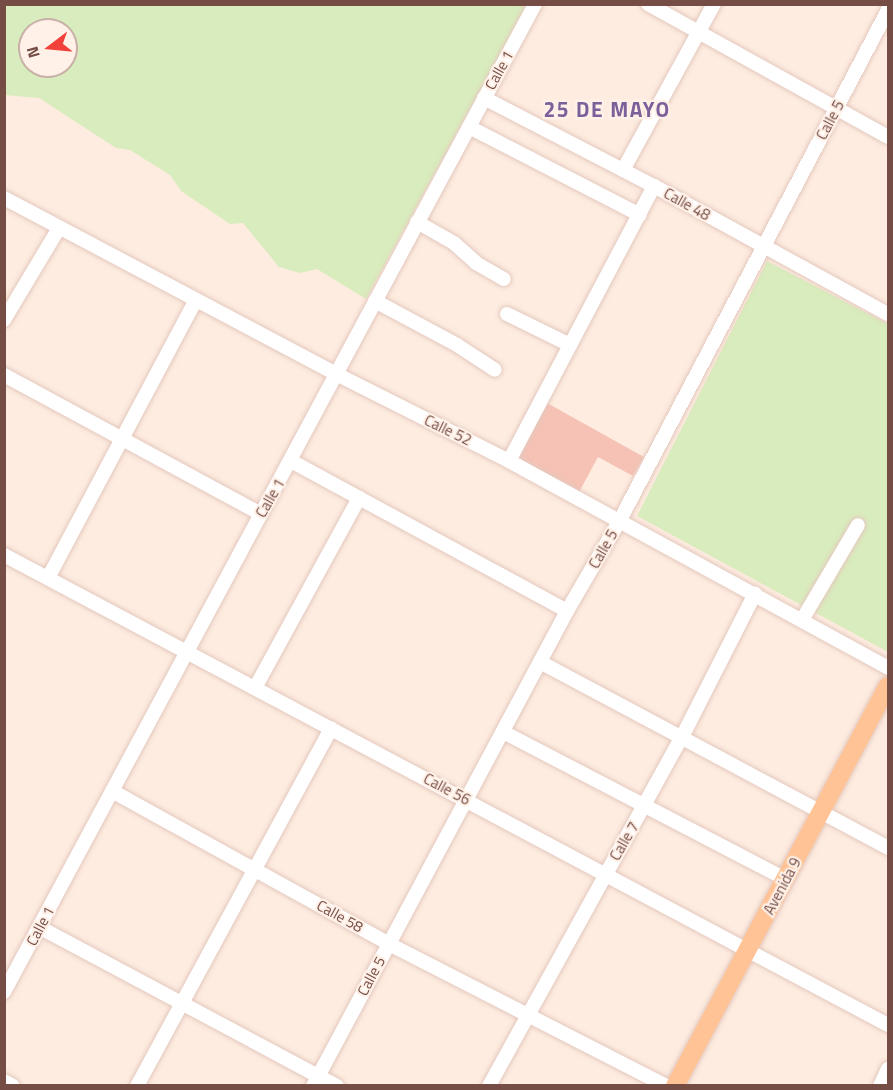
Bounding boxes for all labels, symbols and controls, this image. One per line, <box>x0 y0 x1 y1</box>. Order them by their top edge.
north arrow <box>18 18 78 78</box>
text: N <box>20 44 46 61</box>
street label: Calle 1 <box>481 47 517 93</box>
district label: 25 DE MAYO <box>543 96 671 122</box>
street label: Calle 5 <box>812 97 848 143</box>
street label: Calle 48 <box>661 184 713 224</box>
street label: Calle 52 <box>421 411 475 449</box>
street label: Calle 1 <box>252 475 288 521</box>
street label: Calle 5 <box>585 526 621 572</box>
street label: Calle 56 <box>421 769 473 809</box>
street label: Calle 7 <box>606 818 642 864</box>
street label: Avenida 9 <box>760 854 804 918</box>
street label: Calle 58 <box>314 896 366 936</box>
street label: Calle 1 <box>22 903 58 949</box>
street label: Calle 5 <box>353 953 389 999</box>

